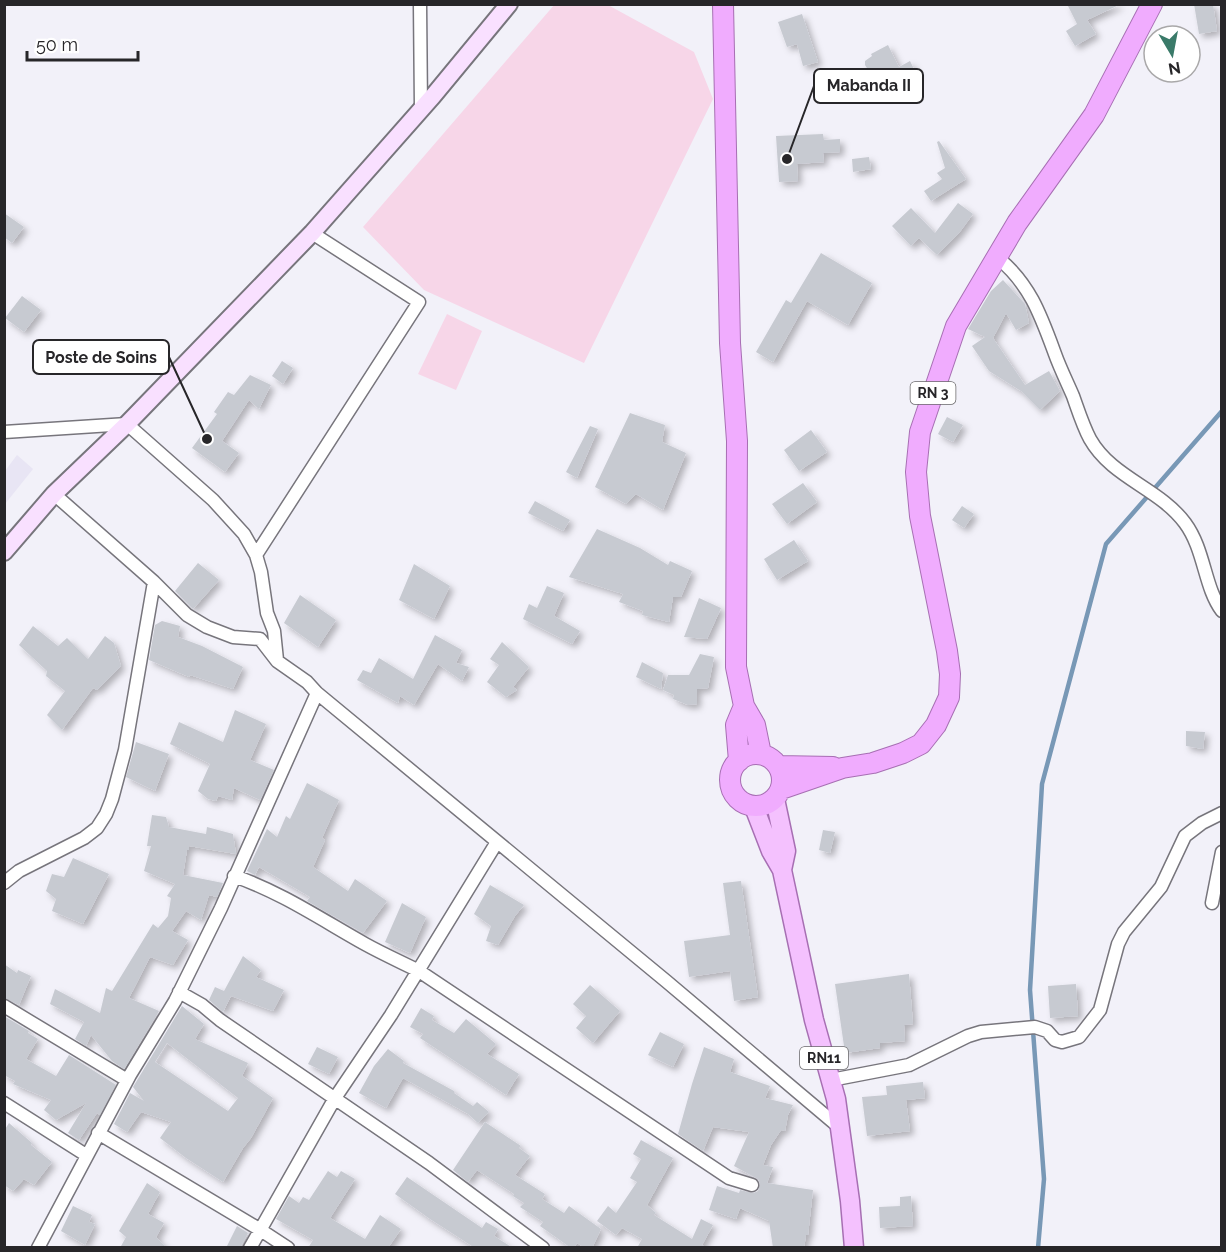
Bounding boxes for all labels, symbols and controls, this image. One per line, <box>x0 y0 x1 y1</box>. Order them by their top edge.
scale bar <box>27 24 138 62</box>
north arrow <box>1142 24 1202 84</box>
text: 50 m <box>36 34 78 55</box>
text: N <box>1167 58 1182 79</box>
callout: Mabanda II <box>814 69 923 103</box>
text: Mabanda II <box>827 76 911 95</box>
callout: Poste de Soins <box>33 340 169 374</box>
text: Poste de Soins <box>45 348 157 367</box>
road number: RN 3 <box>910 382 956 404</box>
road number: RN11 <box>800 1047 848 1069</box>

